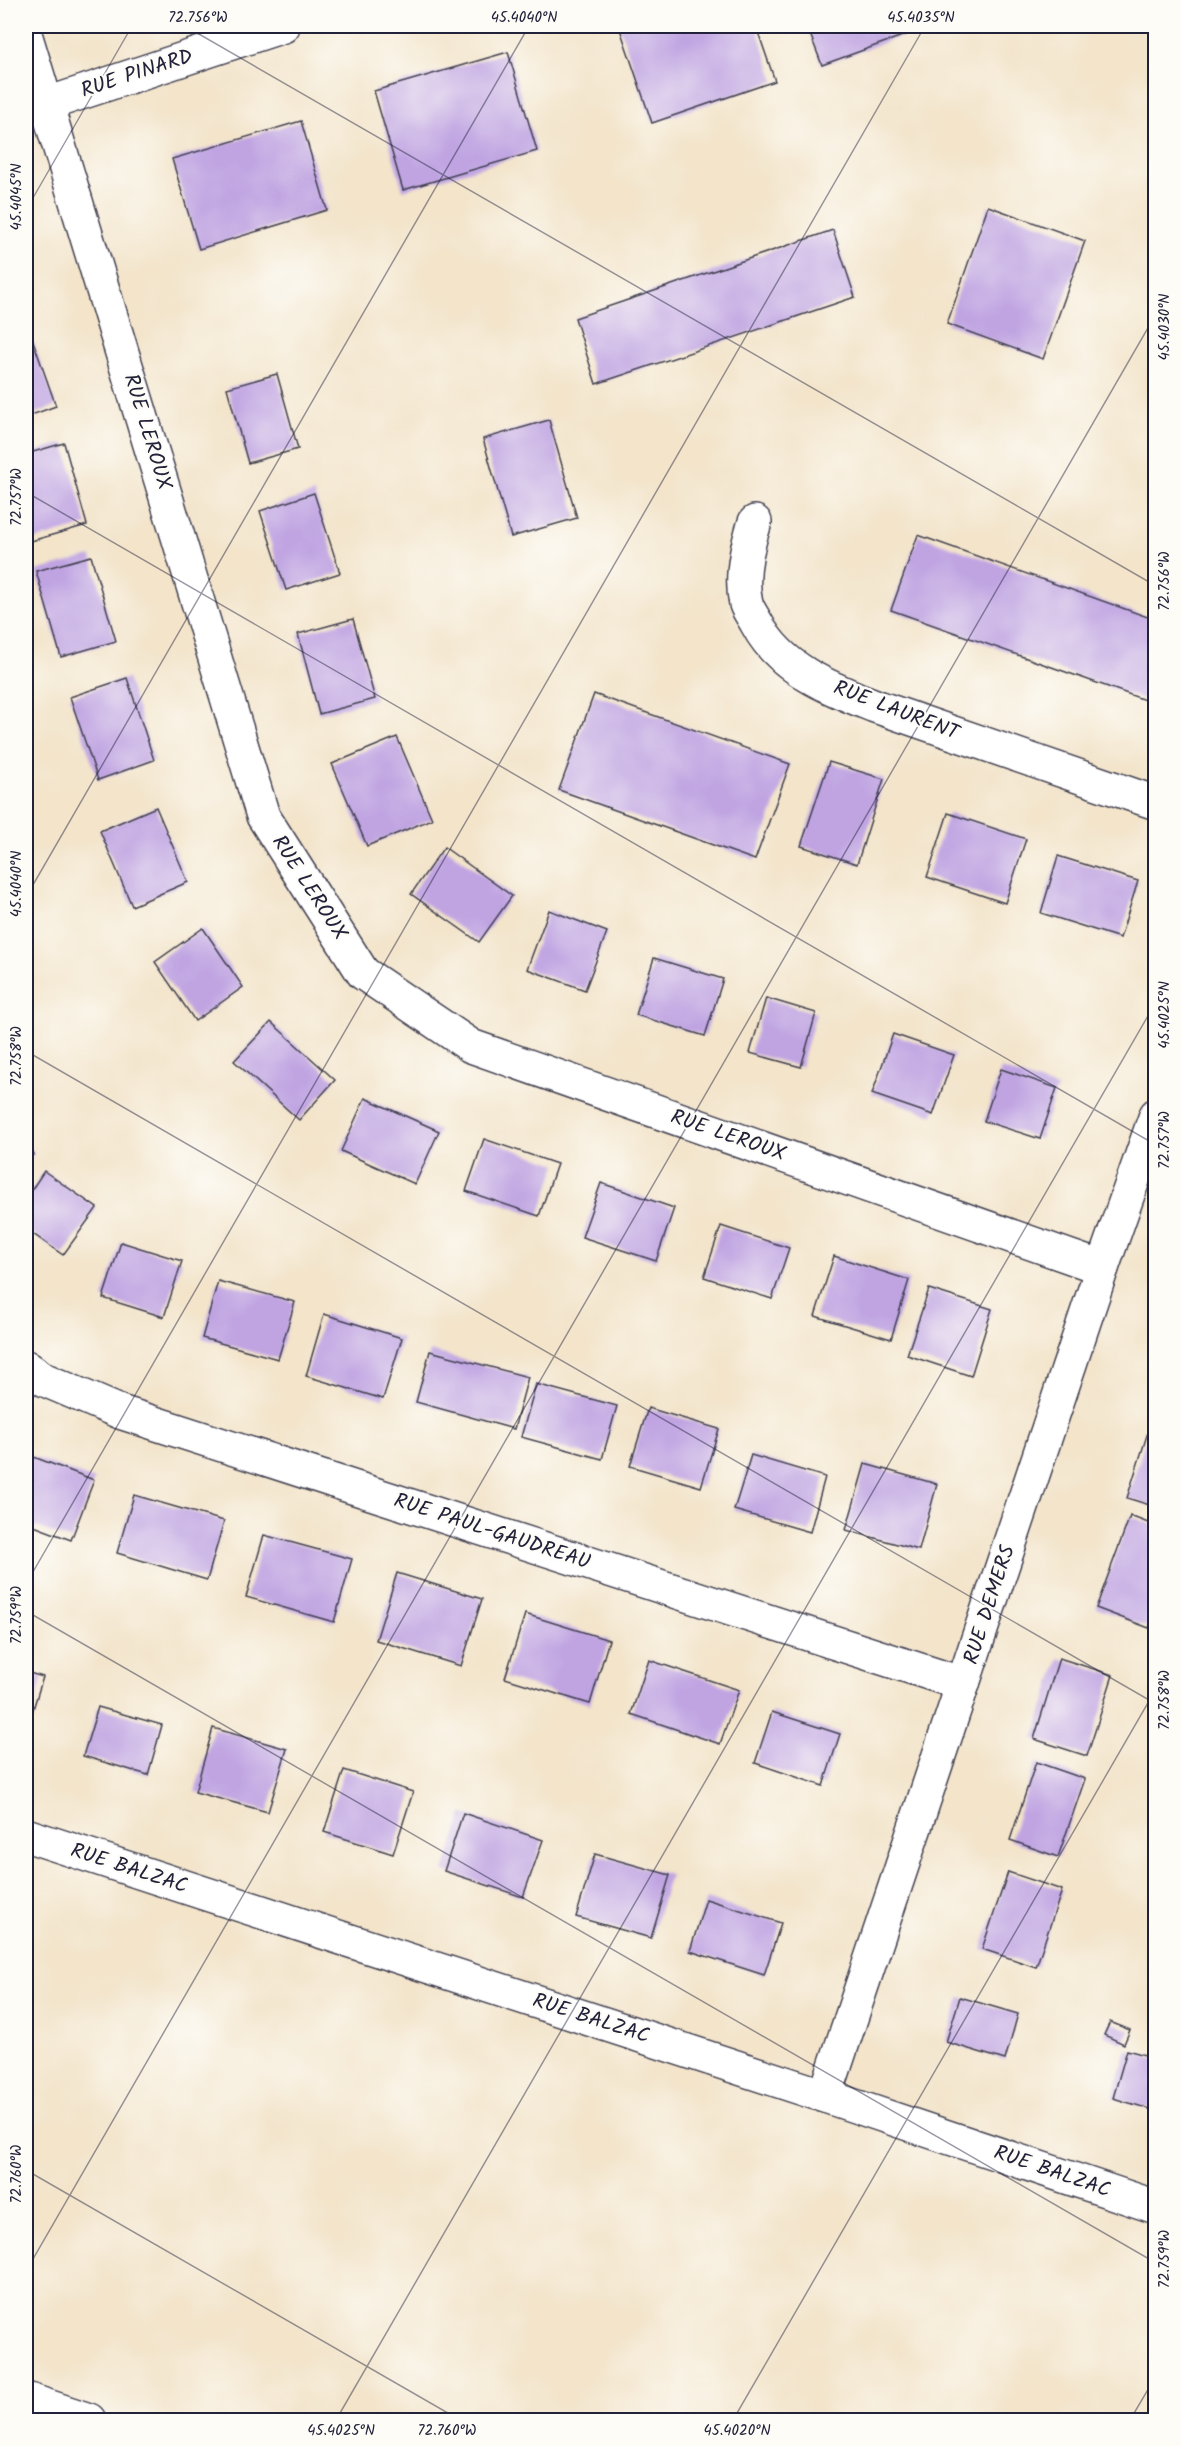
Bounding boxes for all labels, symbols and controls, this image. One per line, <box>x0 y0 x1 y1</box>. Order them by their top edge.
text: 72.756°W <box>168 6 228 30</box>
text: 45.4040°N <box>491 6 557 30</box>
text: 45.4035°N <box>887 6 955 30</box>
street label: RUE PINARD <box>77 40 197 108</box>
text: 45.4045°N <box>5 163 29 231</box>
text: 45.4030°N <box>1153 294 1177 360</box>
street label: RUE LEROUX <box>114 370 181 495</box>
text: 72.757°W <box>5 468 29 526</box>
text: 72.756°W <box>1153 551 1177 611</box>
street label: RUE LAURENT <box>828 672 965 751</box>
street label: RUE LEROUX <box>262 829 356 948</box>
text: 45.4040°N <box>5 851 29 917</box>
text: 45.4025°N <box>1153 981 1177 1049</box>
text: 72.758°W <box>5 1026 29 1086</box>
street label: RUE LEROUX <box>666 1101 791 1171</box>
text: 72.757°W <box>1153 1111 1177 1169</box>
street label: RUE PAUL-GAUDREAU <box>389 1485 595 1579</box>
street label: RUE DEMERS <box>955 1541 1025 1669</box>
text: 72.759°W <box>5 1586 29 1644</box>
text: 72.758°W <box>1153 1670 1177 1730</box>
street label: RUE BALZAC <box>66 1835 192 1903</box>
street label: RUE BALZAC <box>528 1985 654 2053</box>
street label: RUE BALZAC <box>989 2137 1115 2207</box>
text: 72.760°W <box>5 2144 29 2203</box>
text: 72.759°W <box>1153 2230 1177 2288</box>
text: 45.4025°N <box>307 2419 375 2443</box>
text: 72.760°W <box>418 2419 477 2443</box>
text: 45.4020°N <box>703 2419 771 2443</box>

